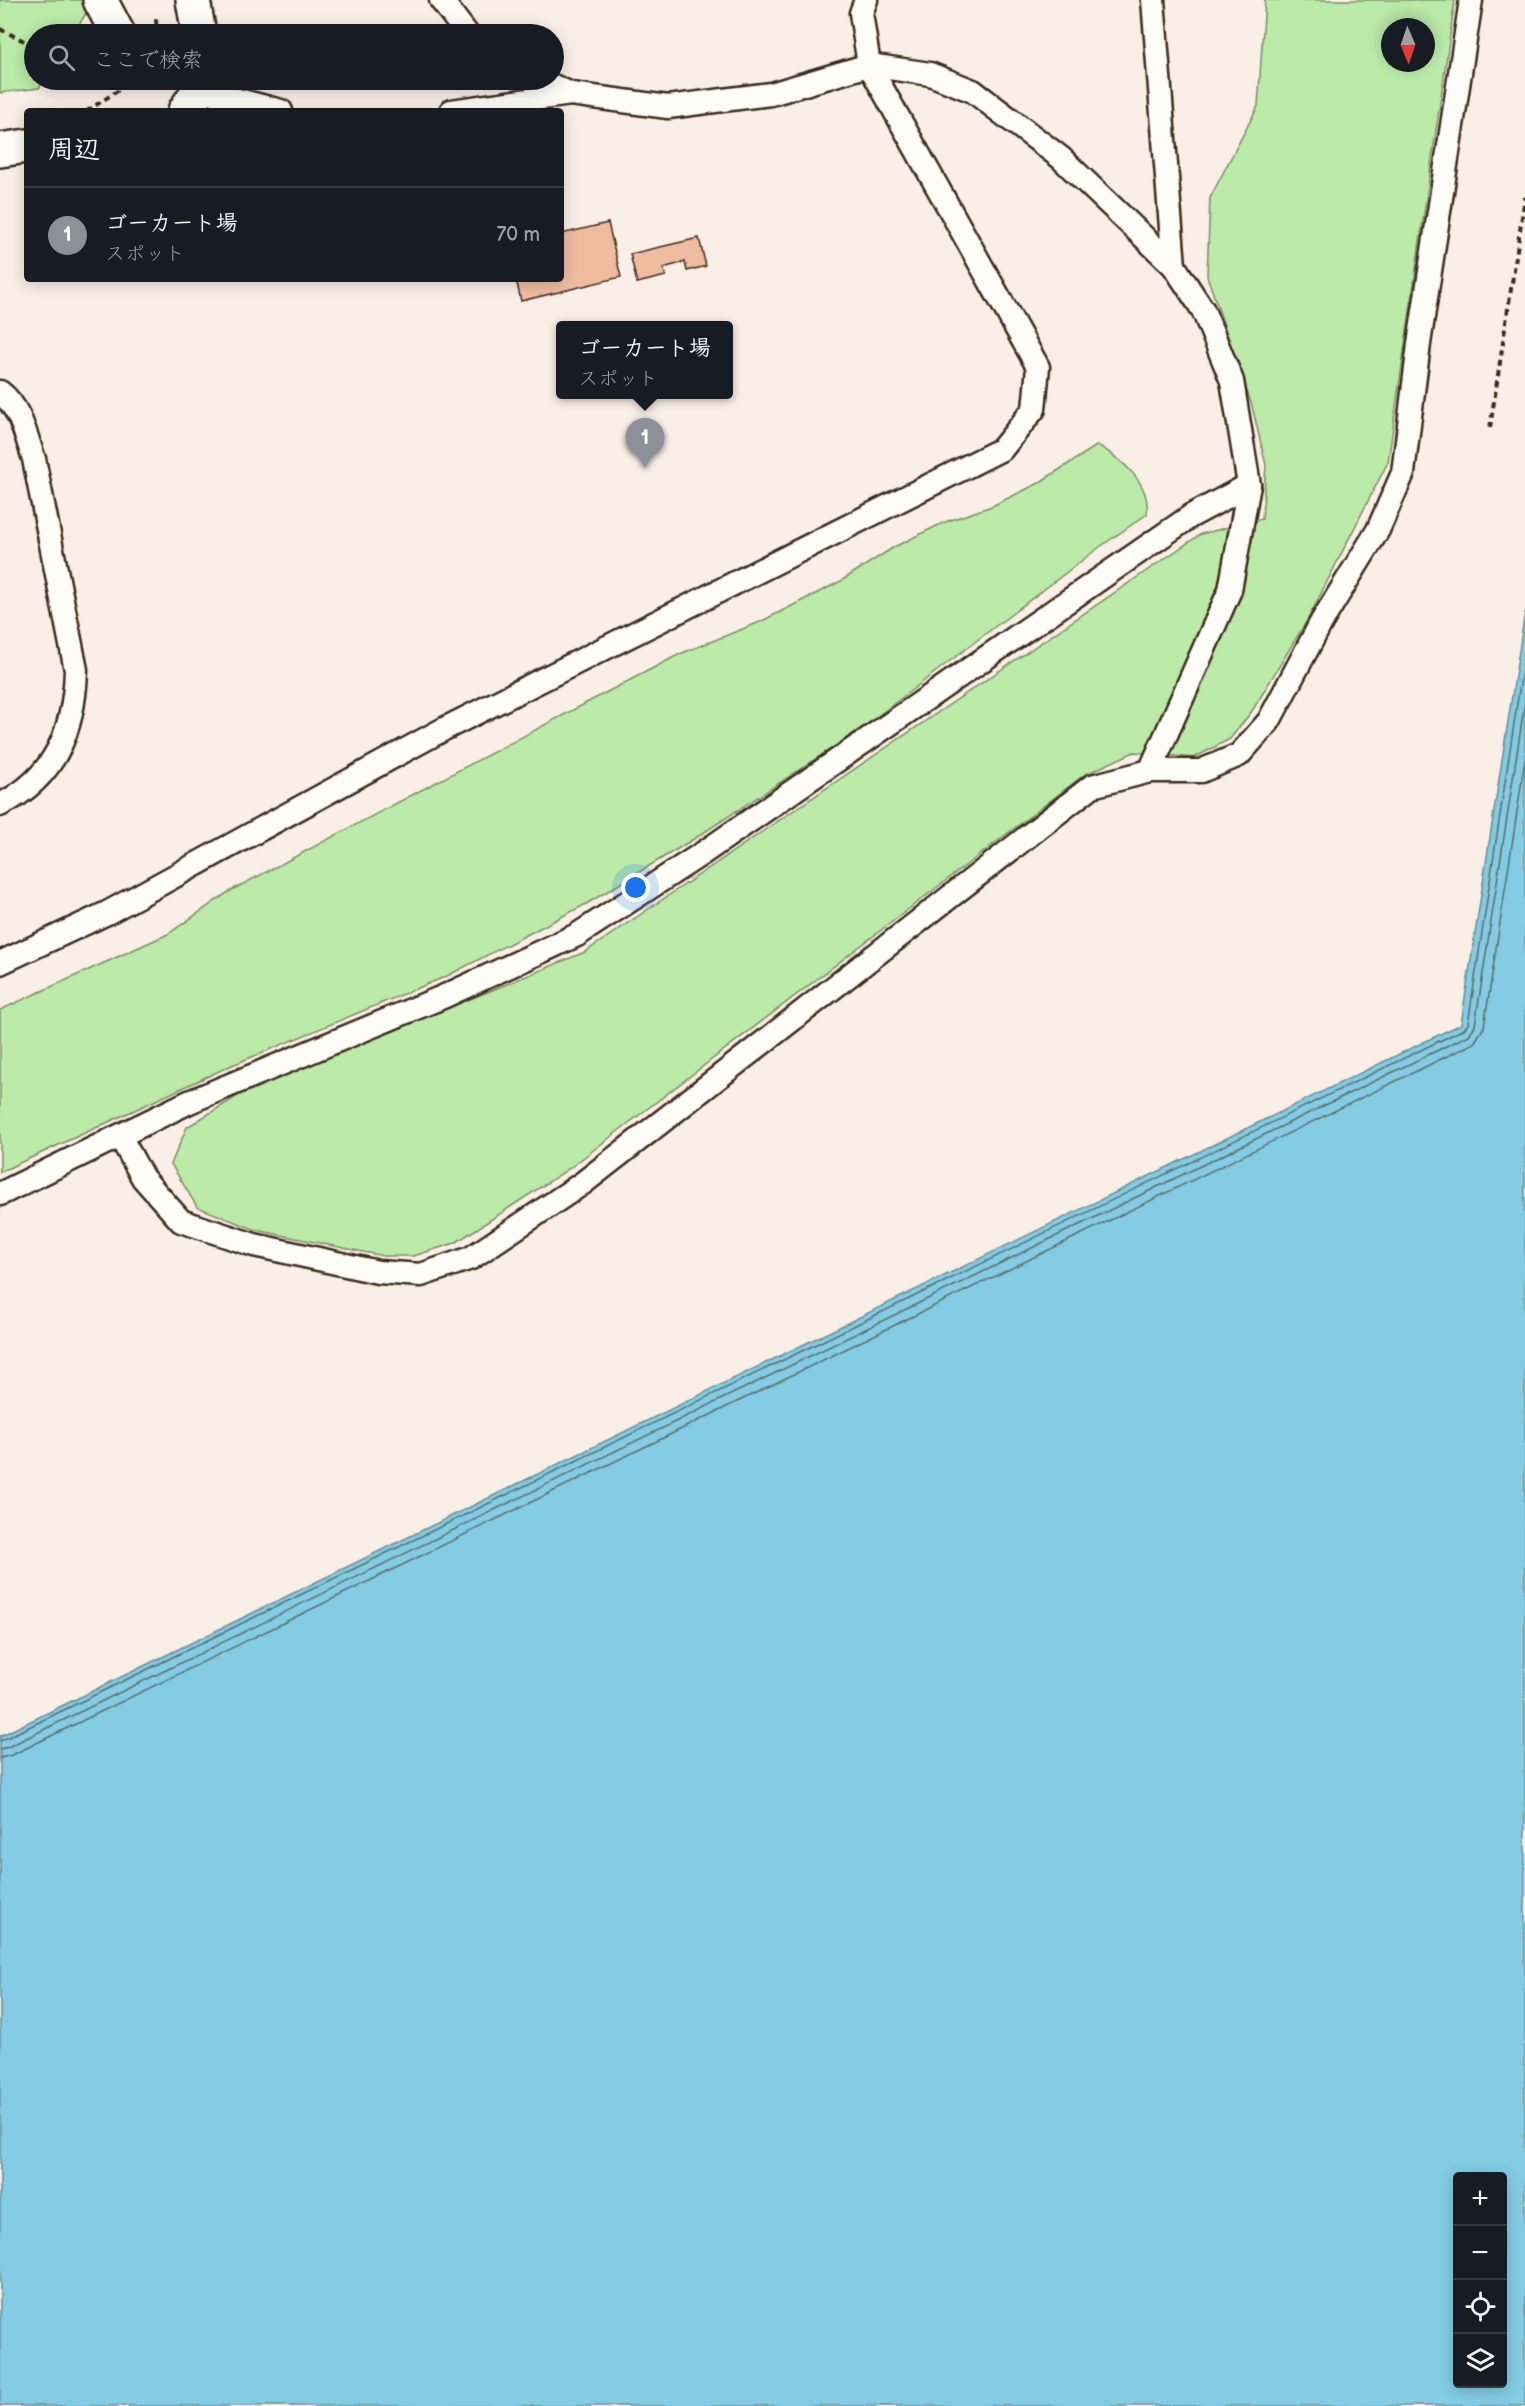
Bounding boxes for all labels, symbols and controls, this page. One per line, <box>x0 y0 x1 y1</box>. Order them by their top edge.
north arrow <box>1381 18 1435 72</box>
search box <box>24 24 564 90</box>
icon: search <box>45 41 78 74</box>
text: ここで検索 <box>93 47 203 74</box>
text: 周辺 <box>48 135 100 166</box>
text: ゴーカート場 <box>105 210 237 237</box>
text: 1 <box>63 223 72 247</box>
text: 70 m <box>496 223 540 247</box>
text: スポット <box>105 242 185 266</box>
popup <box>556 321 733 399</box>
text: ゴーカート場 <box>578 335 711 362</box>
text: スポット <box>578 367 658 391</box>
pin: 1 <box>626 418 664 468</box>
your location <box>621 873 650 902</box>
map controls <box>1453 2172 1507 2388</box>
button: + <box>1453 2172 1507 2226</box>
button: − <box>1453 2226 1507 2280</box>
button: locate <box>1453 2280 1507 2334</box>
button: layers <box>1453 2334 1507 2388</box>

